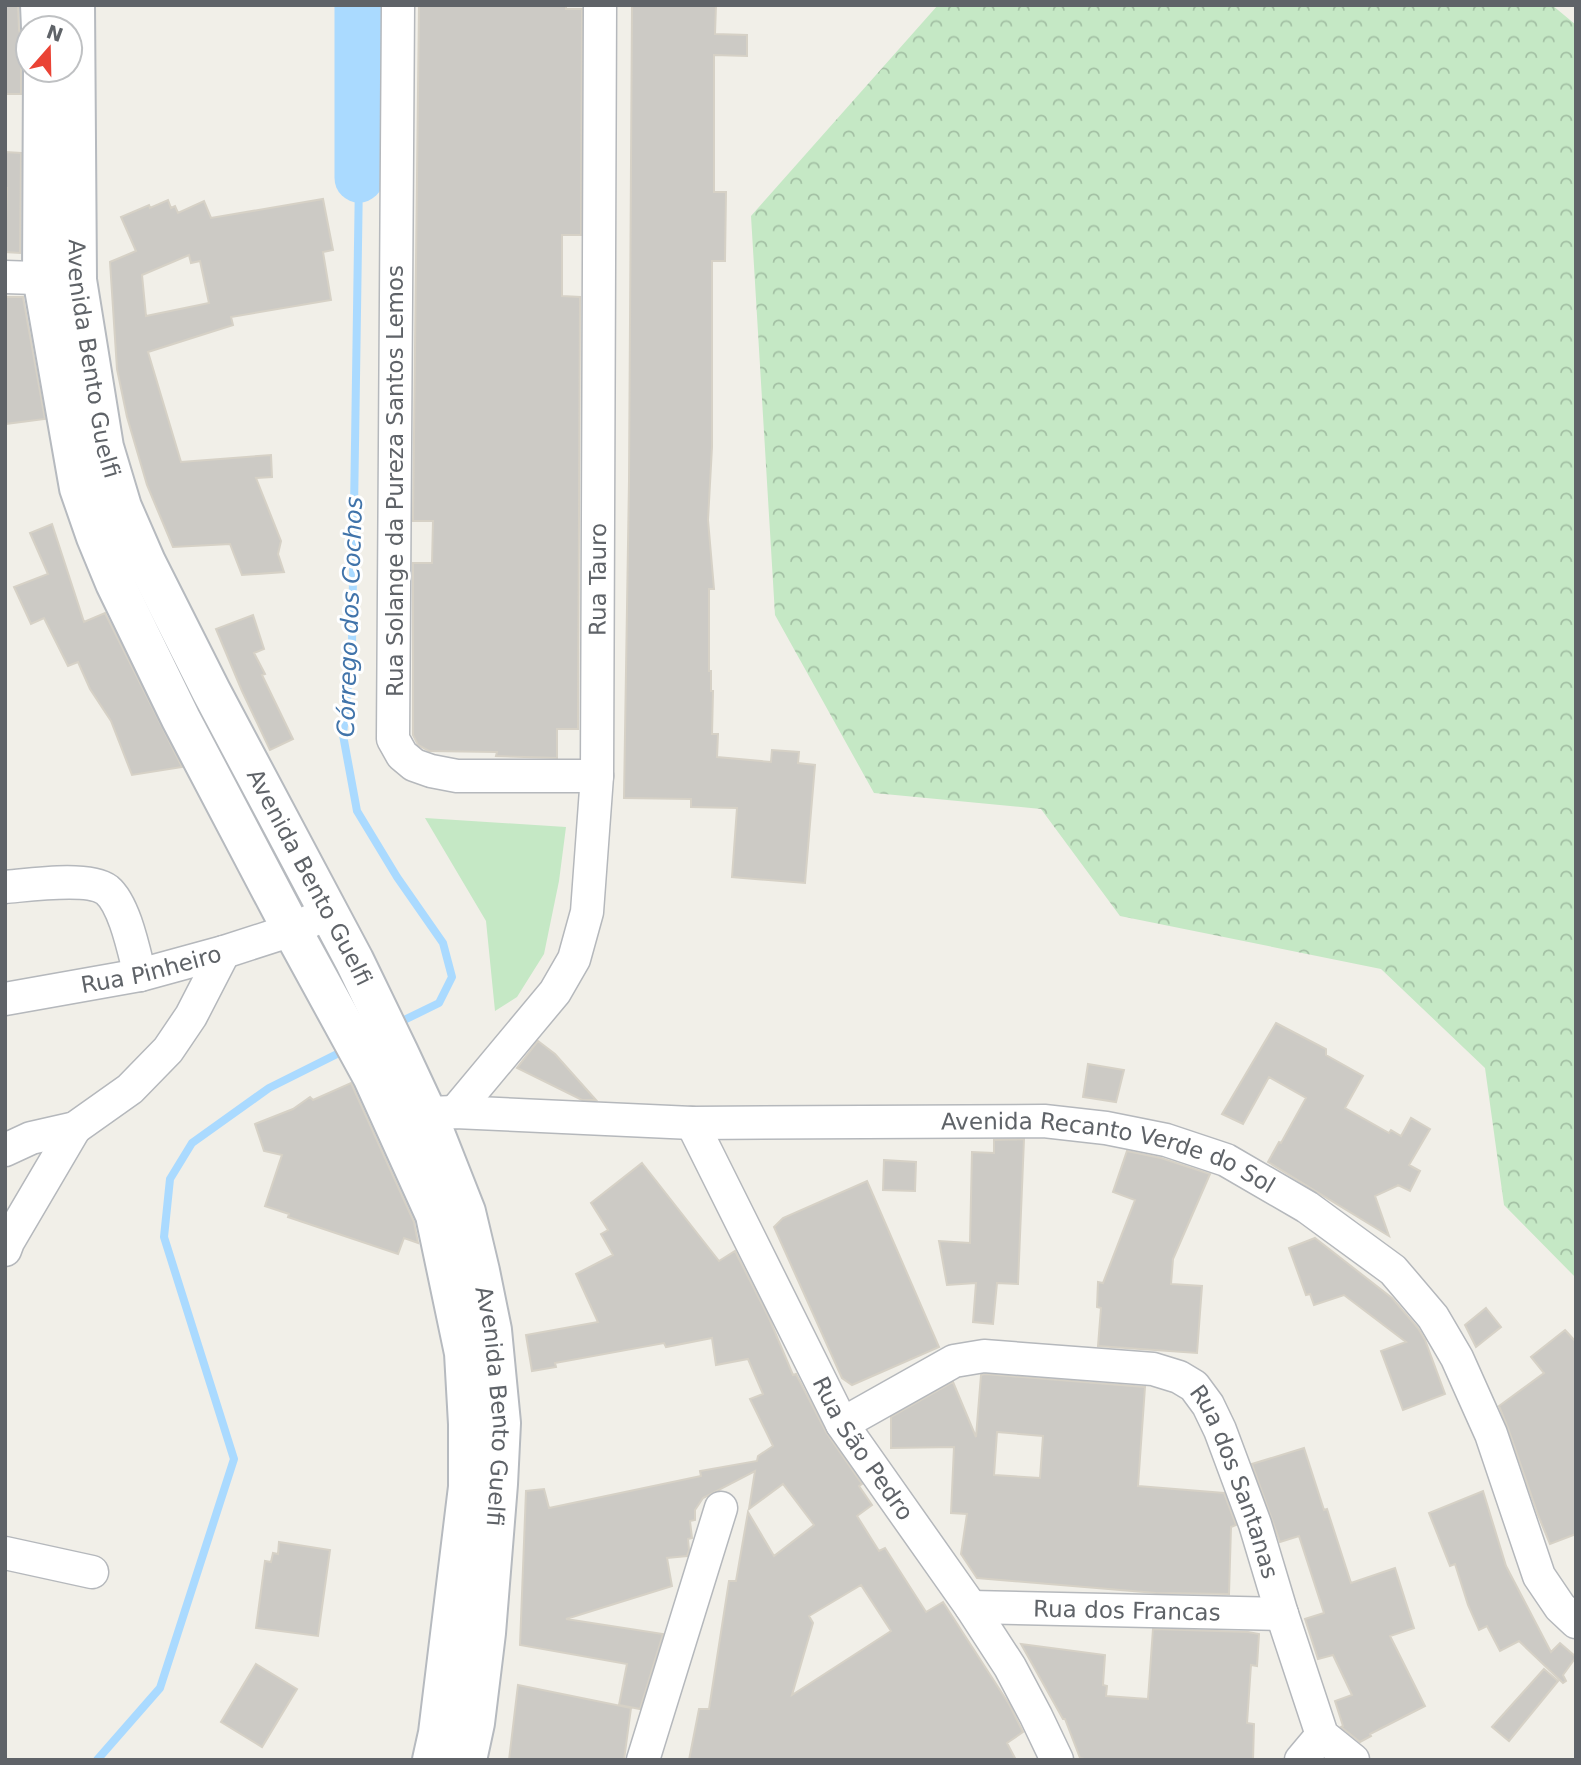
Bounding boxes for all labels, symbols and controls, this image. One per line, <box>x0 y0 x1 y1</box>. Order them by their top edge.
north arrow <box>14 14 84 84</box>
text: N <box>44 20 66 46</box>
street label: Avenida Bento Guelfi <box>64 239 126 481</box>
street label: Rua Solange da Pureza Santos Lemos <box>382 265 408 697</box>
water label: Córrego dos Cochos <box>332 496 368 738</box>
street label: Rua Tauro <box>585 523 611 636</box>
street label: Avenida Bento Guelfi <box>242 764 377 990</box>
street label: Rua Pinheiro <box>79 940 224 998</box>
street label: Avenida Recanto Verde do Sol <box>941 1108 1280 1199</box>
street label: Avenida Bento Guelfi <box>470 1284 514 1527</box>
street label: Rua São Pedro <box>807 1372 919 1525</box>
street label: Rua dos Santanas <box>1185 1380 1284 1582</box>
street label: Rua dos Francas <box>1033 1595 1221 1626</box>

